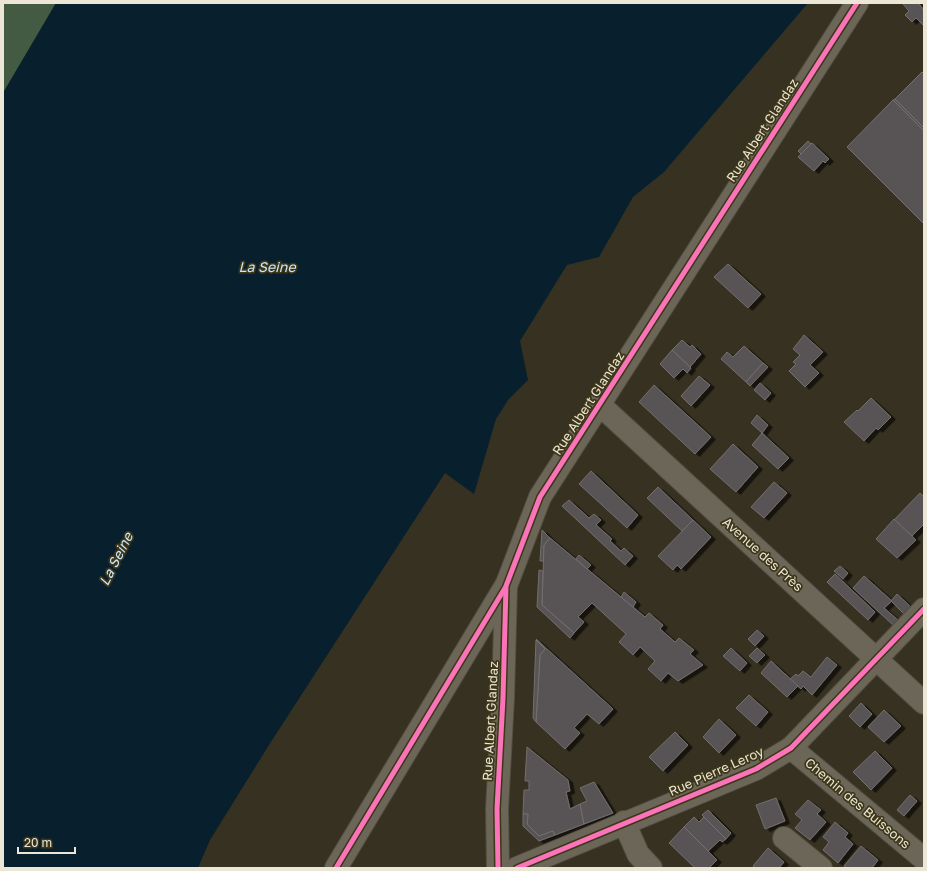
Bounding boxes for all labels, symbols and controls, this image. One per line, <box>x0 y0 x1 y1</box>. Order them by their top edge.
street label: Rue Albert Glandaz <box>723 75 802 185</box>
water label: La Seine <box>238 258 296 275</box>
street label: Rue Albert Glandaz <box>549 348 628 458</box>
street label: Avenue des Près <box>719 514 807 594</box>
water label: La Seine <box>95 529 136 588</box>
street label: Rue Albert Glandaz <box>479 660 501 781</box>
street label: Rue Pierre Leroy <box>666 743 767 799</box>
street label: Chemin des Buissons <box>802 754 914 852</box>
scale bar <box>18 829 75 855</box>
text: 20 m <box>24 835 52 850</box>

